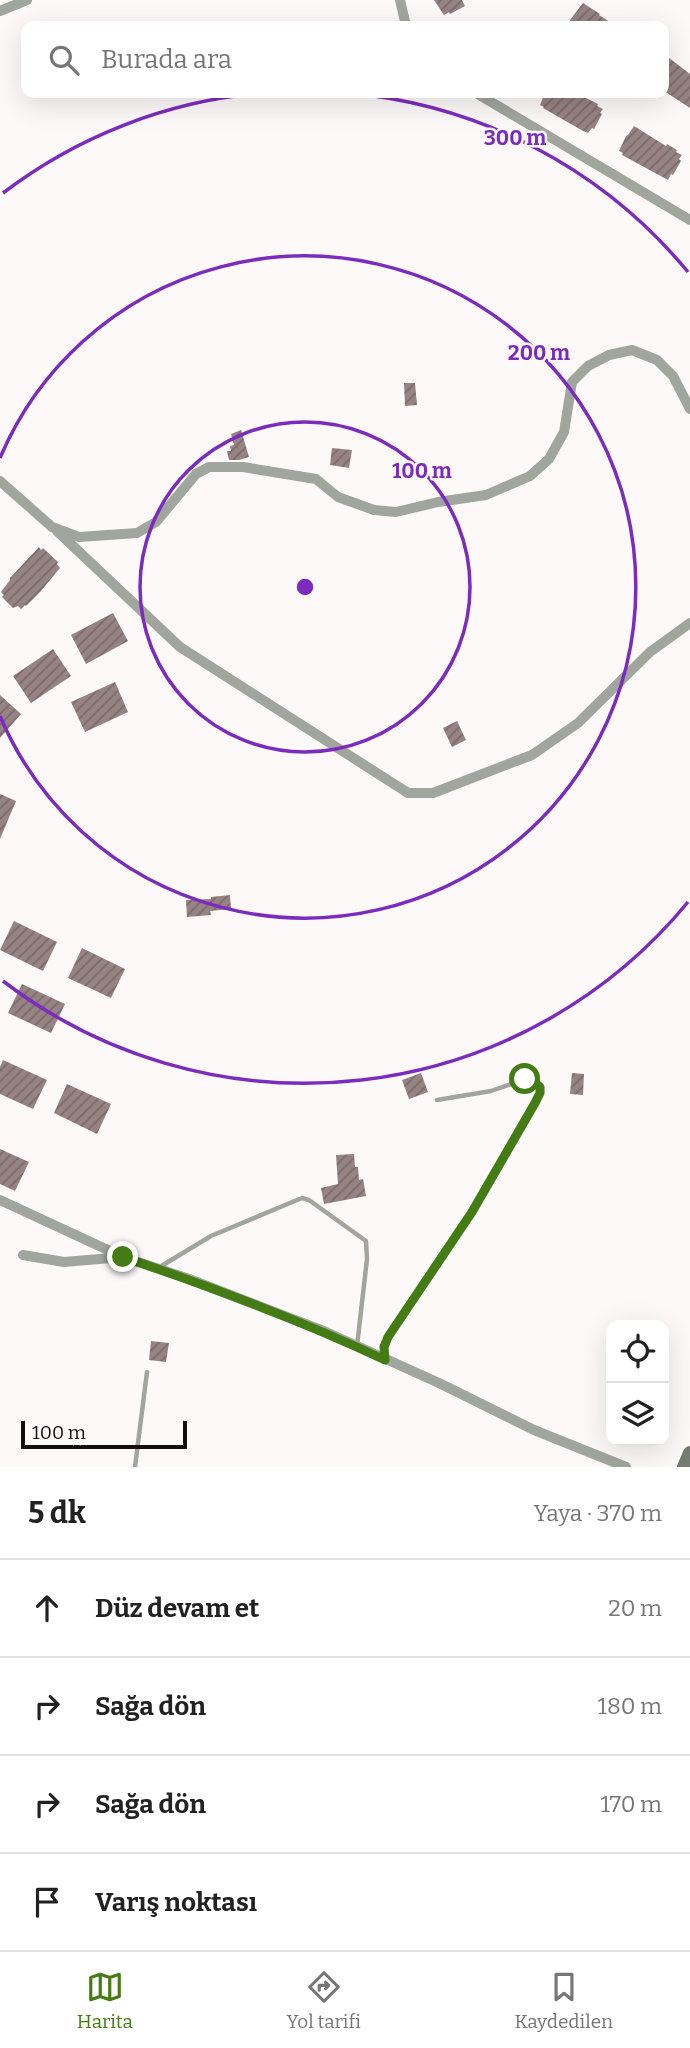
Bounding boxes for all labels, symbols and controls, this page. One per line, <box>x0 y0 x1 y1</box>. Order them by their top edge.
search box <box>21 21 669 98</box>
icon: search <box>45 41 83 79</box>
text: Burada ara <box>101 44 232 75</box>
text: 300 m <box>484 125 546 151</box>
text: 200 m <box>508 340 570 366</box>
text: 100 m <box>392 458 452 484</box>
centre of rings <box>293 575 317 599</box>
route start <box>509 1063 540 1094</box>
route end <box>107 1241 138 1272</box>
map controls <box>606 1320 669 1446</box>
button: locate <box>606 1320 669 1383</box>
button: layers <box>606 1383 669 1446</box>
scale bar <box>21 1418 187 1450</box>
text: 100 m <box>32 1421 86 1444</box>
text: 5 dk <box>28 1495 86 1531</box>
text: Yaya · 370 m <box>534 1499 662 1527</box>
icon: ahead <box>28 1589 66 1627</box>
text: Düz devam et <box>95 1593 259 1624</box>
text: 20 m <box>608 1594 662 1622</box>
icon: right <box>28 1687 66 1725</box>
text: Sağa dön <box>95 1691 206 1722</box>
text: 180 m <box>598 1692 662 1720</box>
icon: right <box>28 1785 66 1823</box>
text: Sağa dön <box>95 1789 206 1820</box>
text: 170 m <box>600 1790 662 1818</box>
icon: arrive <box>28 1883 66 1921</box>
text: Varış noktası <box>95 1887 257 1918</box>
tab: Harita <box>77 1968 133 2033</box>
tab: Yol tarifi <box>287 1968 361 2033</box>
tab: Kaydedilen <box>515 1968 613 2033</box>

